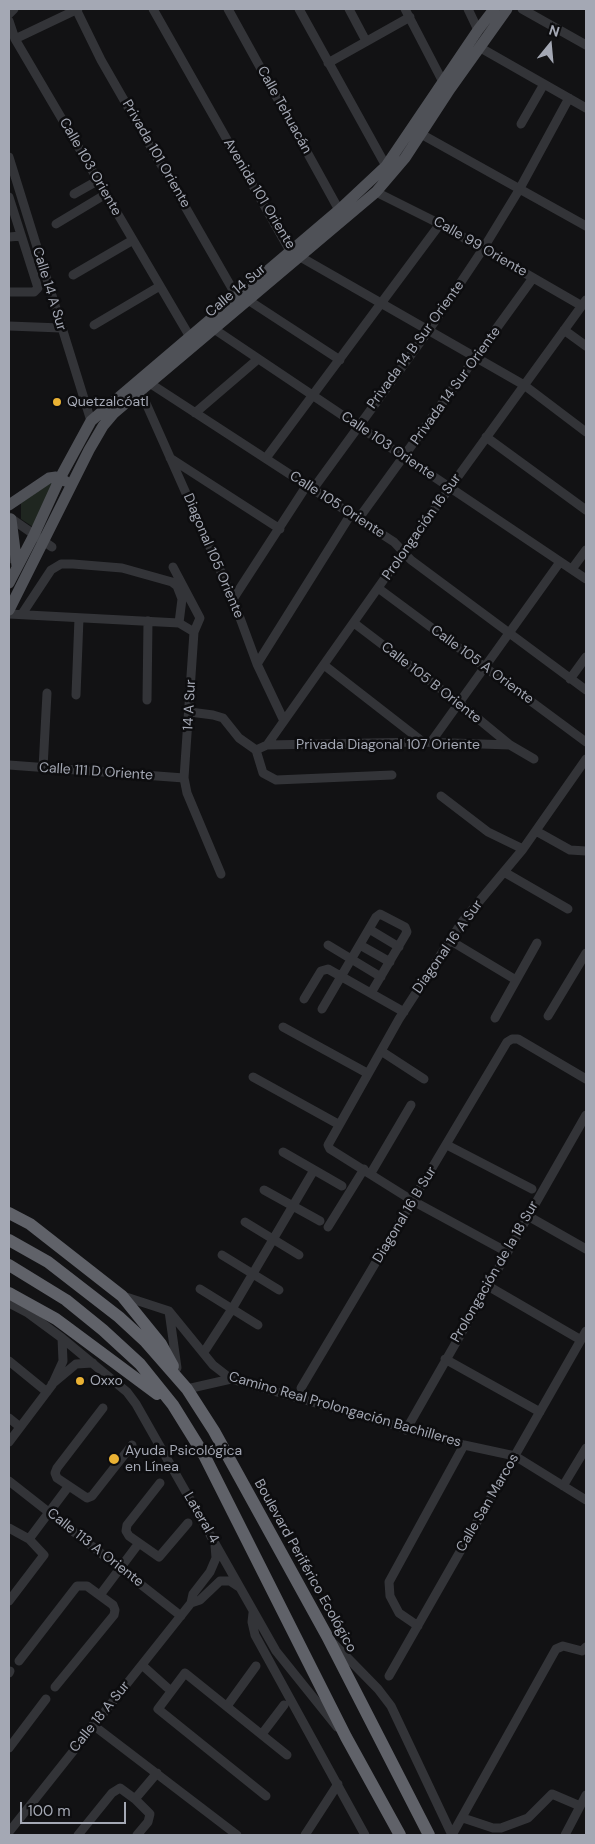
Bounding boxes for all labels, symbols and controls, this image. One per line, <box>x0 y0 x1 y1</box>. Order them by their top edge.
north arrow <box>525 20 575 70</box>
text: N <box>547 21 562 41</box>
street label: Calle Tehuacán <box>253 63 315 157</box>
street label: Privada 101 Oriente <box>118 97 194 211</box>
street label: Calle 103 Oriente <box>55 115 125 219</box>
street label: Avenida 101 Oriente <box>219 136 299 252</box>
street label: Calle 99 Oriente <box>430 213 530 281</box>
street label: Calle 14 A Sur <box>28 245 70 333</box>
street label: Calle 14 Sur <box>202 261 270 321</box>
street label: Privada 14 B Sur Oriente <box>364 278 468 412</box>
street label: Privada 14 Sur Oriente <box>408 324 504 448</box>
place label: Quetzalcóatl <box>67 394 149 410</box>
marker: Quetzalcóatl <box>51 396 63 408</box>
street label: Calle 103 Oriente <box>338 408 438 484</box>
street label: Calle 105 Oriente <box>286 468 388 542</box>
street label: Prolongación 16 Sur <box>379 471 465 583</box>
street label: Diagonal 105 Oriente <box>179 491 247 621</box>
street label: Calle 105 A Oriente <box>427 622 537 708</box>
street label: Calle 105 B Oriente <box>378 639 484 727</box>
street label: 14 A Sur <box>180 679 200 731</box>
street label: Privada Diagonal 107 Oriente <box>296 737 480 753</box>
street label: Calle 111 D Oriente <box>38 760 154 784</box>
street label: Diagonal 16 A Sur <box>410 897 486 997</box>
street label: Diagonal 16 B Sur <box>370 1164 440 1266</box>
street label: Prolongación de la 18 Sur <box>448 1198 542 1346</box>
street label: Camino Real Prolongación Bachilleres <box>227 1369 463 1451</box>
place label: Oxxo <box>90 1373 123 1389</box>
marker: Oxxo <box>74 1375 86 1387</box>
place label: Ayuda Psicológica en Línea <box>125 1443 242 1475</box>
street label: Calle San Marcos <box>453 1451 523 1555</box>
marker: Ayuda Psicológica en Línea <box>107 1452 121 1466</box>
street label: Boulevard Periférico Ecológico <box>250 1476 360 1656</box>
street label: Lateral 4 <box>180 1489 222 1547</box>
street label: Calle 113 A Oriente <box>43 1505 147 1591</box>
street label: Calle 18 A Sur <box>66 1678 134 1756</box>
scale bar <box>22 1792 129 1824</box>
text: 100 m <box>28 1801 71 1821</box>

